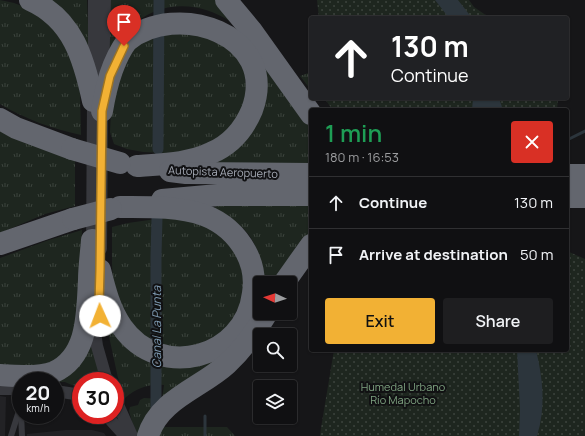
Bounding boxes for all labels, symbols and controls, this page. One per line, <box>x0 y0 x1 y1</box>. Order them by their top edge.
pin <box>107 5 141 46</box>
icon: arrive <box>113 11 135 33</box>
text: 130 m <box>391 27 469 65</box>
icon: ahead <box>325 32 377 84</box>
text: Continue <box>391 63 469 87</box>
text: 1 min <box>325 116 382 149</box>
button: close <box>511 121 553 163</box>
text: 180 m · 16:53 <box>325 148 399 166</box>
street label: Autopista Aeropuerto <box>168 162 279 181</box>
icon: ahead <box>325 192 347 214</box>
text: Continue <box>359 192 427 213</box>
text: 130 m <box>514 192 553 213</box>
icon: arrive <box>325 244 347 266</box>
text: Arrive at destination <box>359 244 508 265</box>
text: 50 m <box>520 244 553 265</box>
north arrow <box>253 276 297 320</box>
map controls <box>253 276 297 424</box>
water label: Canal La Punta <box>148 284 165 368</box>
position arrow <box>79 295 121 337</box>
button: Exit <box>325 298 435 344</box>
button: Share <box>443 298 553 344</box>
button: search <box>253 328 297 372</box>
speed limit sign: 30 <box>72 372 124 424</box>
text: 20 <box>25 379 51 406</box>
park label: Humedal Urbano Río Mapocho <box>361 379 446 407</box>
button: layers <box>253 380 297 424</box>
text: km/h <box>26 401 50 415</box>

